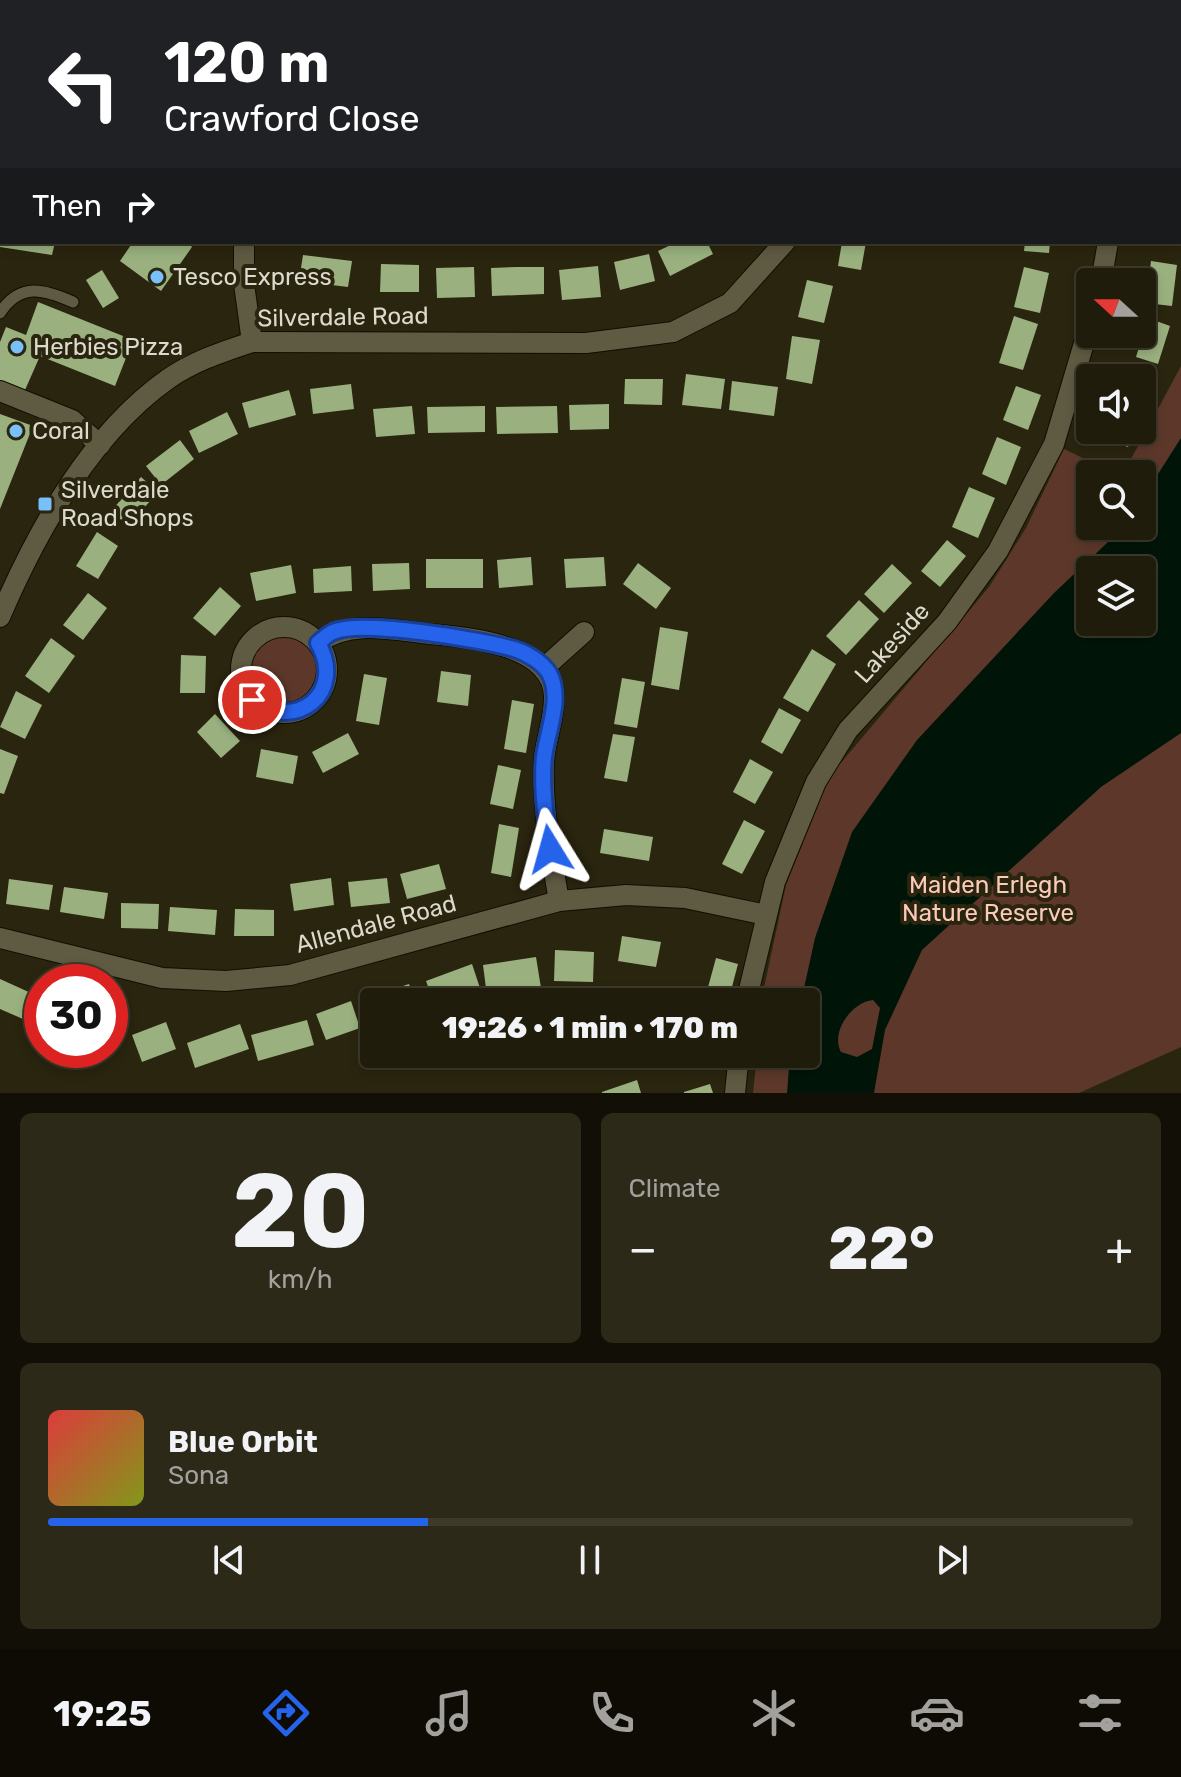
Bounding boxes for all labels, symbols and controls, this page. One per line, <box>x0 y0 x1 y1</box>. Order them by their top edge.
text: 120 m <box>164 30 330 96</box>
icon: left <box>32 32 136 136</box>
text: Crawford Close <box>164 97 420 140</box>
icon: right <box>118 184 162 228</box>
text: Then <box>32 188 102 224</box>
place label: Tesco Express <box>173 263 332 291</box>
marker: Tesco Express <box>148 268 166 286</box>
north arrow <box>1076 268 1156 348</box>
map controls <box>1076 268 1156 636</box>
street label: Silverdale Road <box>257 302 429 332</box>
place label: Herbies Pizza <box>33 333 183 361</box>
marker: Herbies Pizza <box>8 338 26 356</box>
button: sound <box>1076 364 1156 444</box>
place label: Coral <box>32 417 90 445</box>
marker: Coral <box>7 422 25 440</box>
button: search <box>1076 460 1156 540</box>
place label: Silverdale Road Shops <box>61 476 194 532</box>
marker: Silverdale Road Shops <box>36 495 54 513</box>
button: layers <box>1076 556 1156 636</box>
street label: Lakeside <box>849 597 935 689</box>
pin <box>218 666 286 734</box>
icon: arrive <box>230 678 274 722</box>
position arrow <box>508 807 592 891</box>
park label: Maiden Erlegh Nature Reserve <box>902 871 1074 927</box>
street label: Allendale Road <box>293 889 459 959</box>
speed limit sign: 30 <box>24 964 128 1068</box>
text: 19:26 · 1 min · 170 m <box>442 1010 738 1046</box>
text: 20 <box>231 1150 369 1273</box>
text: Climate <box>629 1173 721 1204</box>
text: 22° <box>828 1213 935 1284</box>
text: − <box>629 1223 657 1275</box>
text: + <box>1106 1223 1133 1275</box>
text: km/h <box>268 1264 333 1295</box>
text: Blue Orbit <box>168 1424 318 1460</box>
text: Sona <box>168 1460 229 1491</box>
icon: previous <box>207 1538 251 1582</box>
icon: pause <box>568 1538 612 1582</box>
icon: next <box>930 1538 974 1582</box>
icon: directions <box>258 1685 314 1741</box>
icon: music <box>421 1685 477 1741</box>
icon: phone <box>584 1685 640 1741</box>
icon: climate <box>746 1685 802 1741</box>
icon: car <box>909 1685 965 1741</box>
icon: filters <box>1072 1685 1128 1741</box>
text: 19:25 <box>53 1692 151 1735</box>

